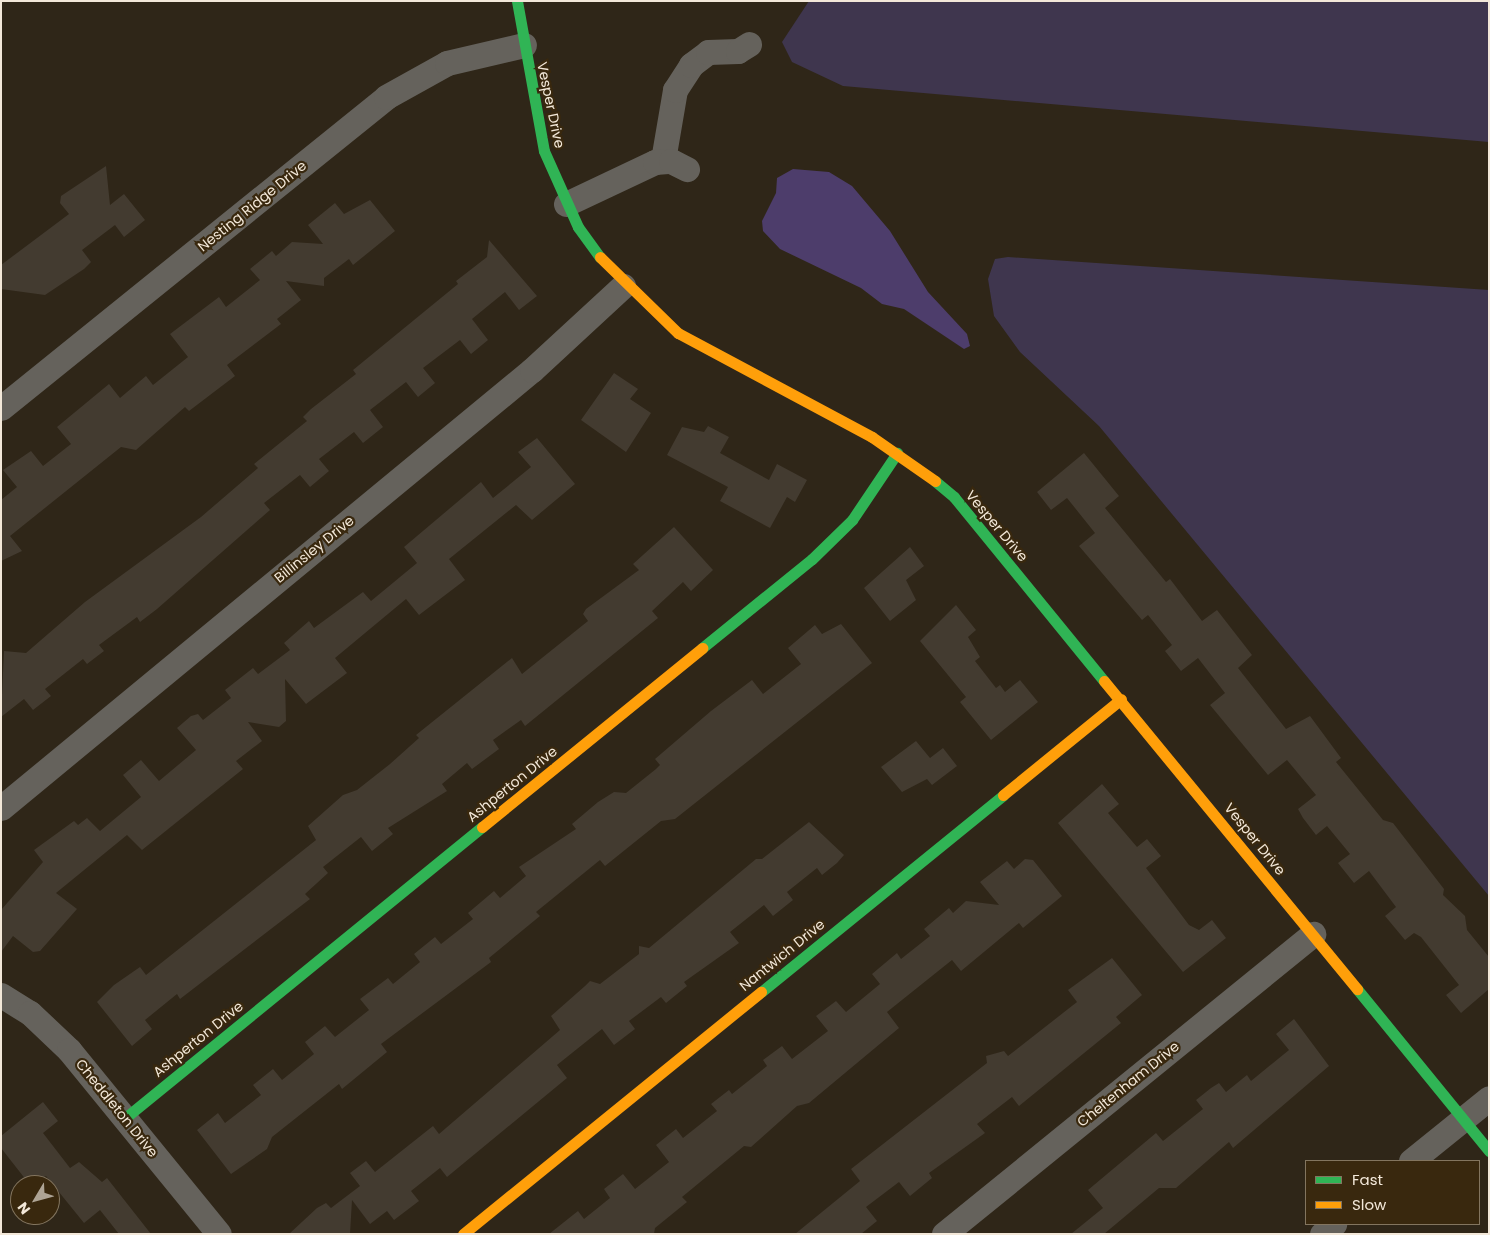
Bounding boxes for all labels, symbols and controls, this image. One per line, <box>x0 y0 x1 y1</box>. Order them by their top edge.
street label: Vesper Drive <box>534 60 568 150</box>
street label: Nesting Ridge Drive <box>194 157 310 255</box>
street label: Vesper Drive <box>962 487 1032 565</box>
street label: Billinsley Drive <box>271 512 357 586</box>
street label: Ashperton Drive <box>464 743 560 825</box>
street label: Vesper Drive <box>1221 800 1289 878</box>
street label: Nantwich Drive <box>736 916 828 994</box>
street label: Ashperton Drive <box>150 998 246 1080</box>
street label: Cheltenham Drive <box>1074 1038 1182 1130</box>
street label: Cheddleton Drive <box>72 1056 162 1160</box>
legend <box>1305 1160 1480 1225</box>
text: Fast <box>1352 1169 1383 1190</box>
north arrow <box>10 1175 60 1225</box>
text: Slow <box>1352 1194 1386 1215</box>
text: N <box>13 1198 35 1219</box>

